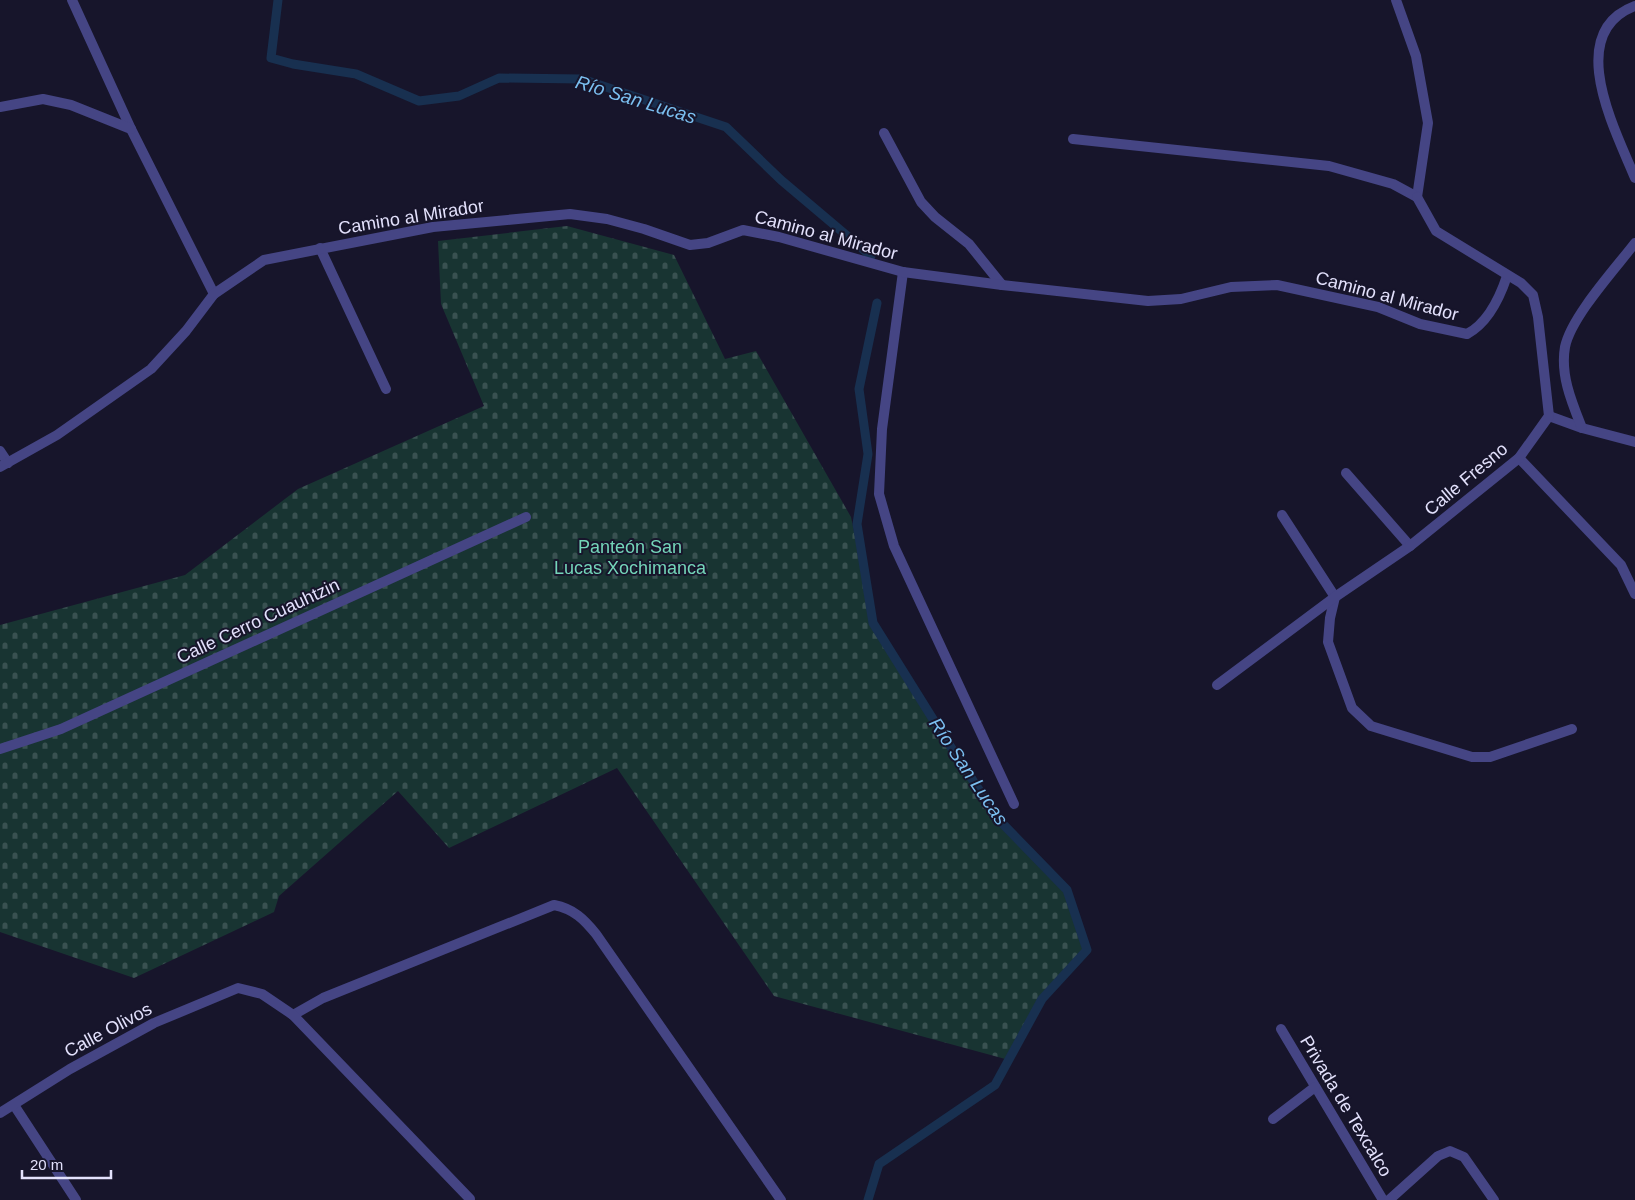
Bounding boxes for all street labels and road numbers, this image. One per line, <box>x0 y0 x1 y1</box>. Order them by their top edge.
street label: Camino al Mirador <box>337 196 485 238</box>
street label: Camino al Mirador <box>752 206 900 264</box>
street label: Camino al Mirador <box>1313 267 1461 325</box>
street label: Calle Fresno <box>1420 439 1512 519</box>
street label: Calle Cerro Cuauhtzin <box>174 575 342 667</box>
street label: Calle Olivos <box>61 999 155 1061</box>
street label: Privada de Texcalco <box>1296 1032 1396 1180</box>

